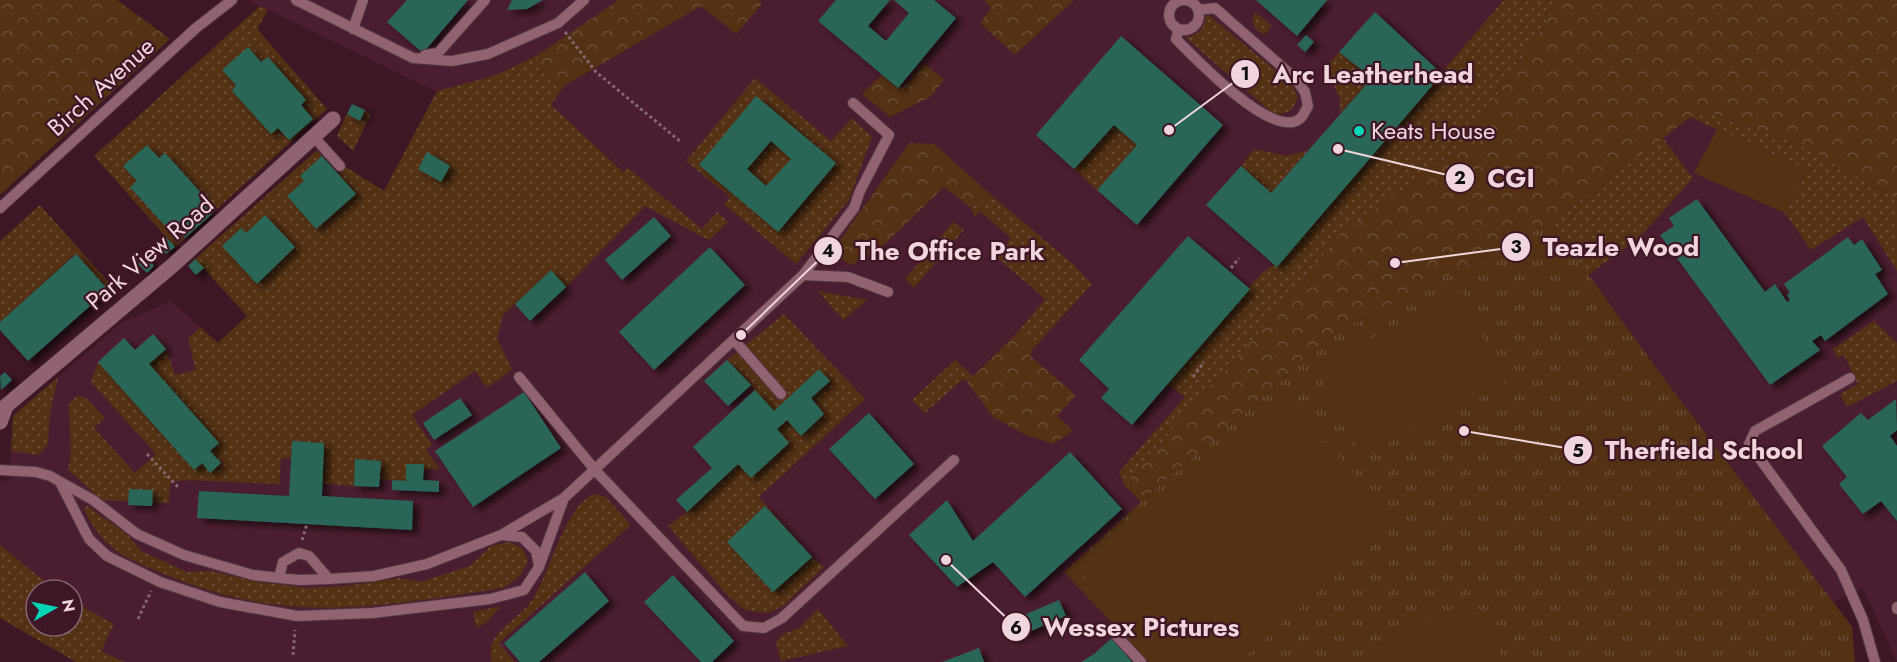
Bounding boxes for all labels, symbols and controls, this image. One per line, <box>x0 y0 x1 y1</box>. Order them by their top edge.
street label: Birch Avenue <box>39 29 162 144</box>
callout: Arc Leatherhead <box>1230 52 1485 96</box>
text: Arc Leatherhead <box>1271 55 1474 93</box>
text: 1 <box>1240 61 1250 87</box>
place label: Keats House <box>1371 113 1495 148</box>
marker: Keats House <box>1352 124 1366 138</box>
callout: CGI <box>1445 156 1546 200</box>
text: CGI <box>1487 159 1535 197</box>
text: 2 <box>1454 165 1466 191</box>
street label: Park View Road <box>78 187 221 318</box>
callout: Teazle Wood <box>1501 225 1712 269</box>
text: Teazle Wood <box>1543 228 1699 266</box>
callout: The Office Park <box>813 229 1056 273</box>
text: The Office Park <box>855 232 1045 270</box>
text: 3 <box>1510 234 1522 260</box>
text: 4 <box>822 238 834 264</box>
callout: Therfield School <box>1563 428 1815 472</box>
text: Therfield School <box>1605 431 1803 469</box>
text: 5 <box>1572 438 1584 464</box>
north arrow <box>24 578 84 638</box>
text: N <box>56 598 81 614</box>
callout: Wessex Pictures <box>1001 605 1252 649</box>
text: Wessex Pictures <box>1043 608 1240 646</box>
text: 6 <box>1010 615 1022 641</box>

